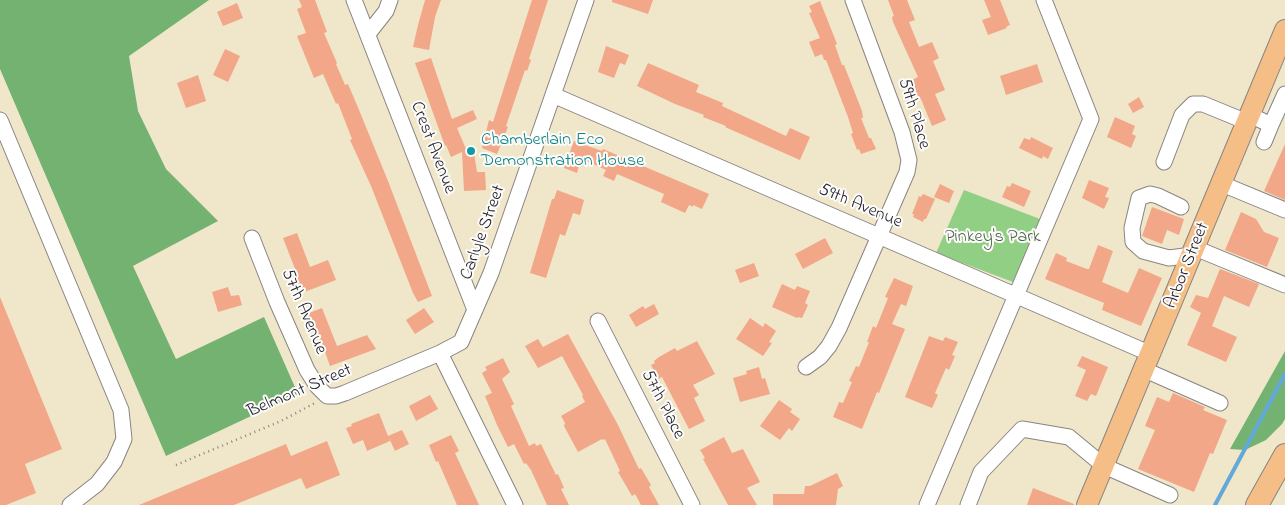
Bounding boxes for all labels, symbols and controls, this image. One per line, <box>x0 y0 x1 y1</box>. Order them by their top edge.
street label: 59th Place <box>892 76 934 152</box>
street label: Crest Avenue <box>405 99 459 197</box>
place label: Chamberlain Eco Demonstration House <box>481 130 644 172</box>
marker: Chamberlain Eco Demonstration House <box>465 145 477 157</box>
street label: 59th Avenue <box>815 180 905 234</box>
street label: Carlyle Street <box>457 183 511 283</box>
street label: Arbor Street <box>1161 220 1215 312</box>
park label: Pinkey's Park <box>945 227 1041 249</box>
street label: 57th Avenue <box>275 266 331 358</box>
street label: Belmont Street <box>245 360 355 424</box>
street label: 57th Place <box>635 367 689 443</box>

